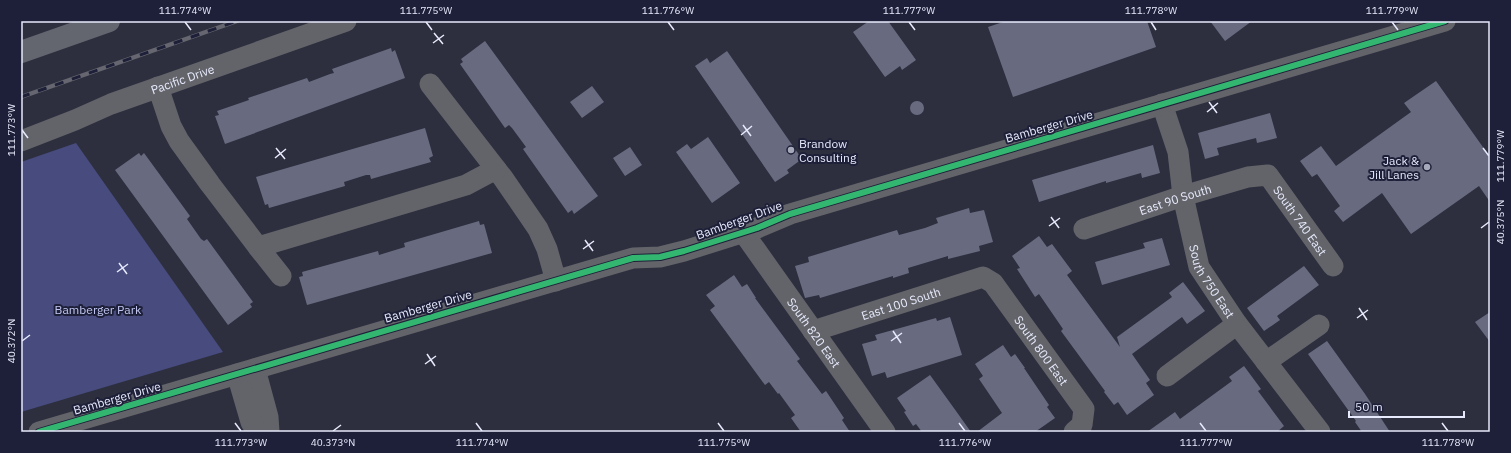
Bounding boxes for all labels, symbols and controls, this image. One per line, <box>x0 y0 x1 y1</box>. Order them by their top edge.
text: 111.774°W <box>159 4 211 17</box>
text: 111.775°W <box>400 4 452 17</box>
text: 111.776°W <box>642 4 694 17</box>
text: 111.777°W <box>883 4 935 17</box>
text: 111.778°W <box>1125 4 1177 17</box>
text: 111.779°W <box>1366 4 1418 17</box>
street label: Pacific Drive <box>149 61 216 97</box>
text: 111.773°W <box>5 104 18 156</box>
street label: Bamberger Drive <box>1004 106 1095 146</box>
text: 111.779°W <box>1494 130 1507 182</box>
place label: Brandow Consulting <box>799 136 857 165</box>
marker: Brandow Consulting <box>786 145 796 155</box>
place label: Jack & Jill Lanes <box>1369 153 1420 182</box>
marker: Jack & Jill Lanes <box>1422 162 1432 172</box>
street label: East 90 South <box>1137 181 1213 218</box>
street label: South 740 East <box>1270 183 1330 258</box>
street label: Bamberger Drive <box>694 197 784 242</box>
text: 40.375°N <box>1494 200 1507 244</box>
street label: South 750 East <box>1187 243 1238 321</box>
street label: East 100 South <box>859 284 942 323</box>
street label: Bamberger Drive <box>383 286 474 326</box>
street label: South 820 East <box>784 294 844 370</box>
park label: Bamberger Park <box>55 302 142 317</box>
street label: South 800 East <box>1011 313 1072 388</box>
text: 40.372°N <box>5 319 18 363</box>
street label: Bamberger Drive <box>72 378 163 418</box>
scale bar <box>1349 393 1464 419</box>
text: 50 m <box>1355 399 1383 414</box>
text: 111.773°W <box>215 436 267 449</box>
text: 40.373°N <box>311 436 355 449</box>
text: 111.774°W <box>456 436 508 449</box>
text: 111.775°W <box>698 436 750 449</box>
text: 111.776°W <box>939 436 991 449</box>
text: 111.777°W <box>1180 436 1232 449</box>
text: 111.778°W <box>1422 436 1474 449</box>

